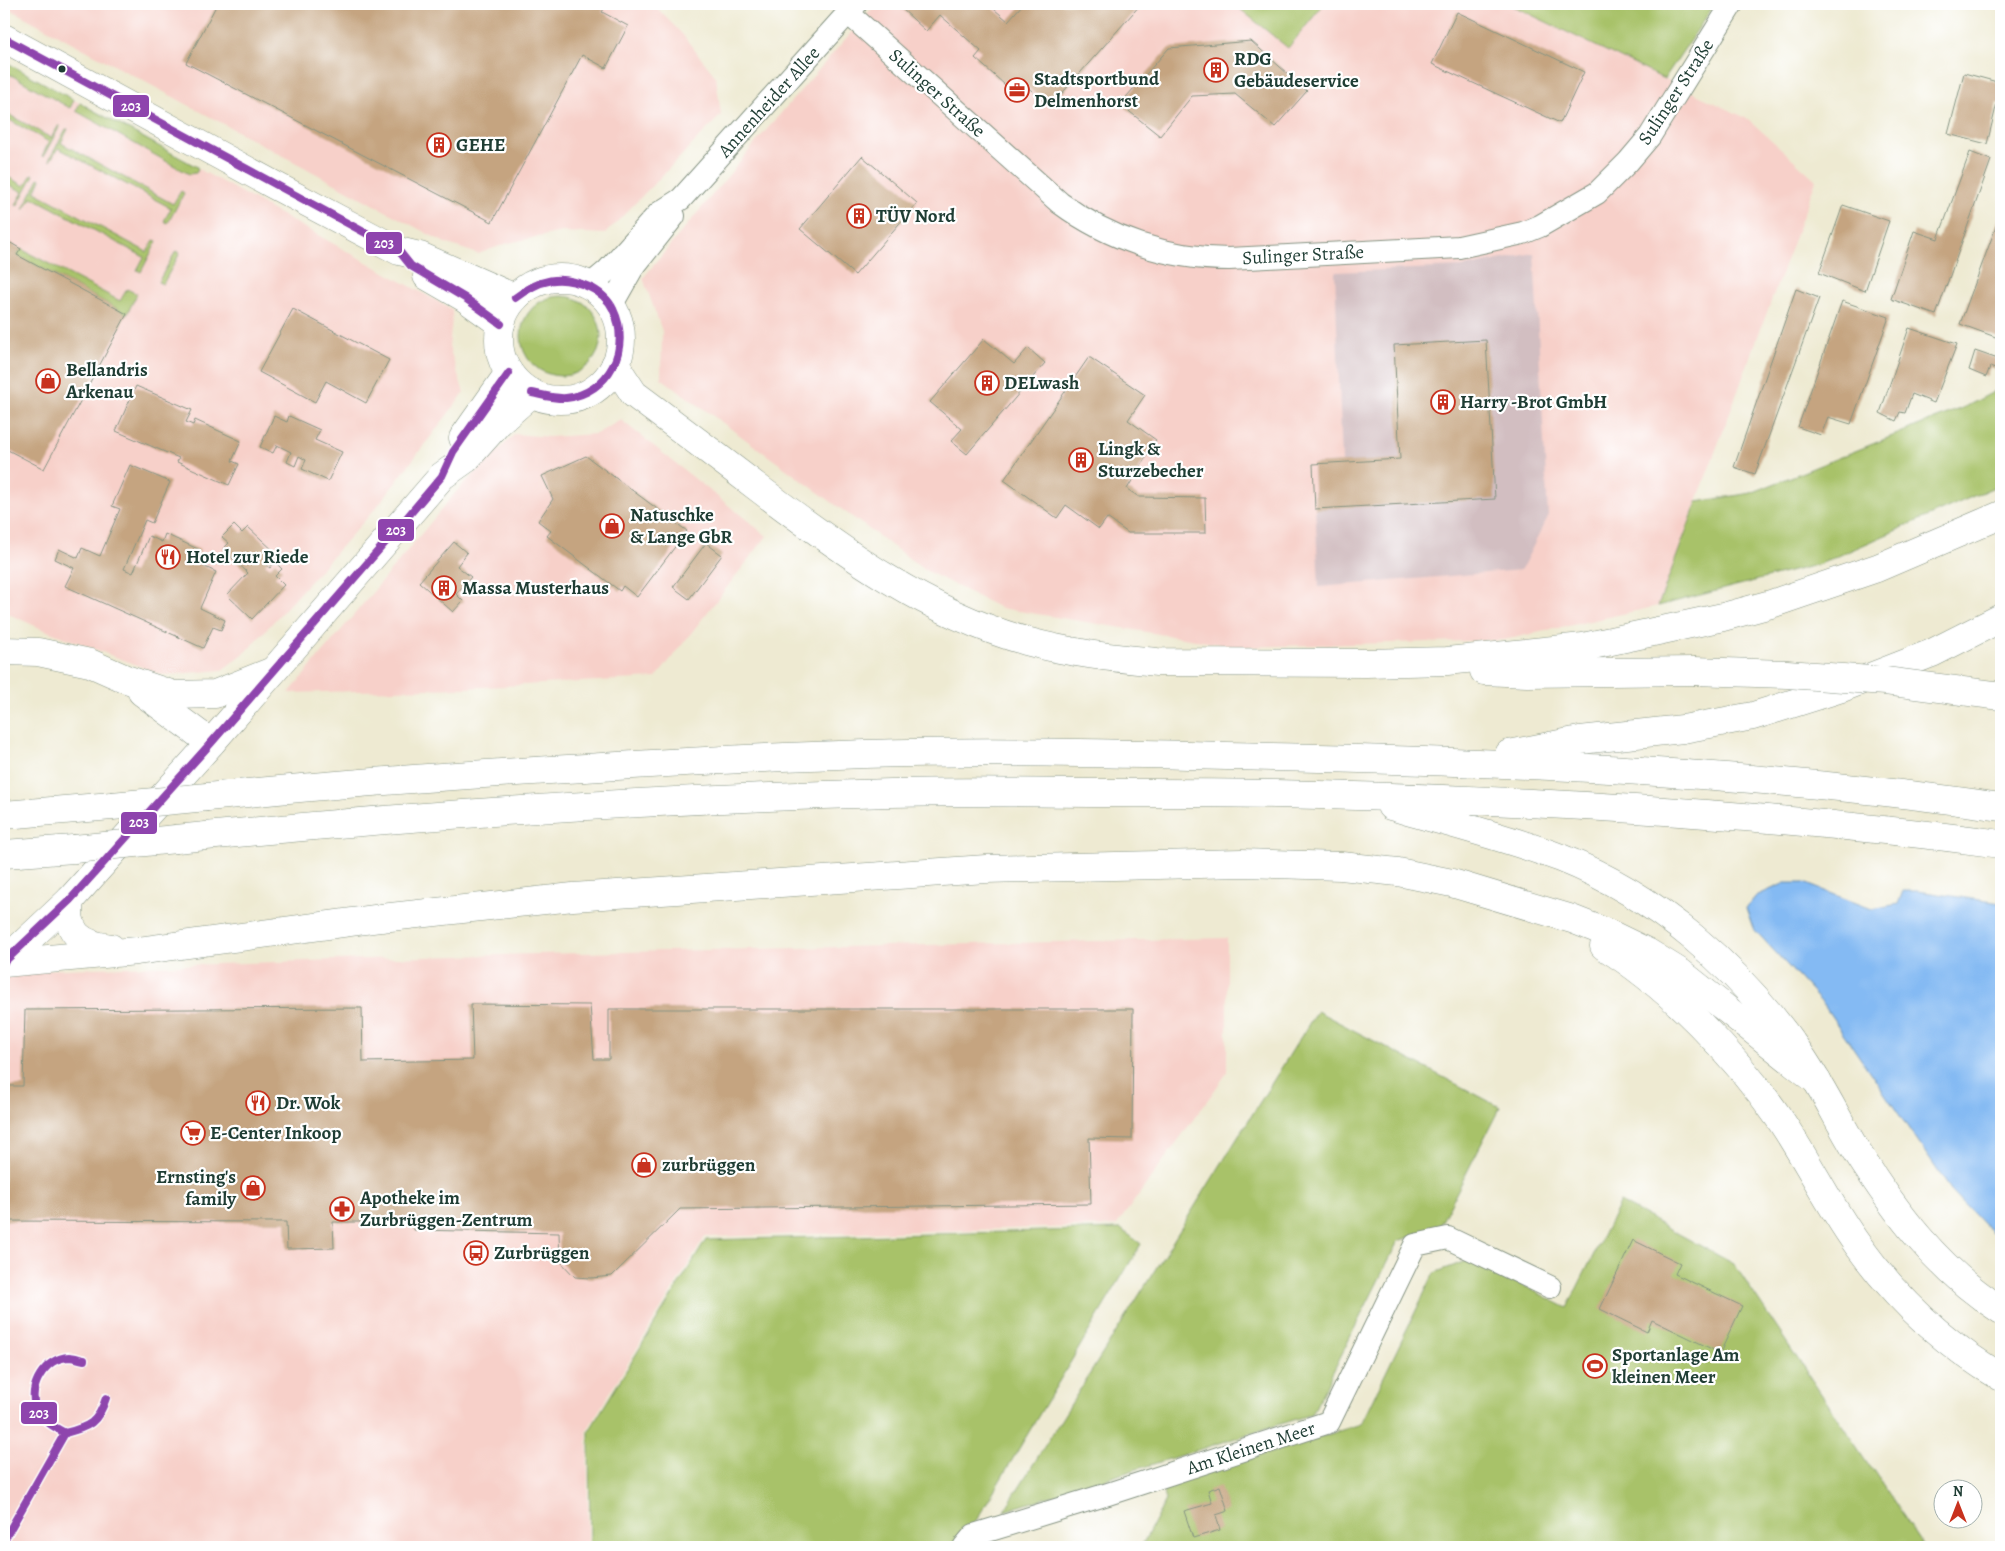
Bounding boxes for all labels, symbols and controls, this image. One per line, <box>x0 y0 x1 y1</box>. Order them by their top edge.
street label: Sulinger Straße <box>1632 34 1720 150</box>
street label: Annenheider Allee <box>711 41 826 164</box>
street label: Sulinger Straße <box>883 43 991 143</box>
place label: RDG Gebäudeservice <box>1234 46 1359 94</box>
building icon: RDG Gebäudeservice <box>1203 57 1229 83</box>
unlabelled marker <box>57 64 67 74</box>
place label: Stadtsportbund Delmenhorst <box>1034 66 1160 114</box>
office icon: Stadtsportbund Delmenhorst <box>1004 77 1030 103</box>
line badge: 203 <box>112 94 150 118</box>
text: 203 <box>121 97 141 116</box>
building icon: GEHE <box>426 132 452 158</box>
place label: GEHE <box>456 132 505 158</box>
building icon: TÜV Nord <box>846 203 872 229</box>
place label: TÜV Nord <box>876 203 956 229</box>
line badge: 203 <box>365 231 403 255</box>
text: 203 <box>374 234 394 253</box>
street label: Sulinger Straße <box>1241 239 1365 271</box>
place label: Bellandris Arkenau <box>65 357 148 405</box>
shop icon: Bellandris Arkenau <box>35 368 61 394</box>
building icon: DELwash <box>974 370 1000 396</box>
place label: DELwash <box>1004 370 1079 396</box>
building icon: Harry -Brot GmbH <box>1430 389 1456 415</box>
place label: Harry -Brot GmbH <box>1460 389 1607 415</box>
place label: Lingk & Sturzebecher <box>1098 436 1204 484</box>
building icon: Lingk & Sturzebecher <box>1068 447 1094 473</box>
place label: Natuschke & Lange GbR <box>630 502 733 550</box>
shop icon: Natuschke & Lange GbR <box>599 513 625 539</box>
line badge: 203 <box>377 518 415 542</box>
text: 203 <box>386 521 406 540</box>
restaurant icon: Hotel zur Riede <box>155 544 181 570</box>
place label: Hotel zur Riede <box>186 544 309 570</box>
building icon: Massa Musterhaus <box>431 575 457 601</box>
place label: Massa Musterhaus <box>462 575 609 601</box>
line badge: 203 <box>120 811 158 835</box>
text: 203 <box>129 813 149 832</box>
restaurant icon: Dr. Wok <box>245 1090 271 1116</box>
place label: Dr. Wok <box>276 1090 341 1116</box>
supermarket icon: E-Center Inkoop <box>180 1120 206 1146</box>
place label: E-Center Inkoop <box>210 1120 342 1146</box>
shop icon: zurbrüggen <box>631 1152 657 1178</box>
place label: zurbrüggen <box>662 1152 756 1178</box>
place label: Ernsting's family <box>156 1164 237 1212</box>
shop icon: Ernsting's family <box>240 1175 266 1201</box>
place label: Apotheke im Zurbrüggen-Zentrum <box>359 1185 533 1233</box>
pharmacy icon: Apotheke im Zurbrüggen-Zentrum <box>329 1196 355 1222</box>
bus stop icon: Zurbrüggen <box>463 1240 489 1266</box>
place label: Zurbrüggen <box>494 1240 590 1266</box>
place label: Sportanlage Am kleinen Meer <box>1612 1342 1740 1390</box>
sports icon: Sportanlage Am kleinen Meer <box>1582 1353 1608 1379</box>
line badge: 203 <box>20 1401 58 1425</box>
text: 203 <box>29 1404 49 1423</box>
street label: Am Kleinen Meer <box>1182 1415 1319 1481</box>
north arrow <box>1932 1478 1982 1528</box>
text: N <box>1953 1482 1963 1501</box>

